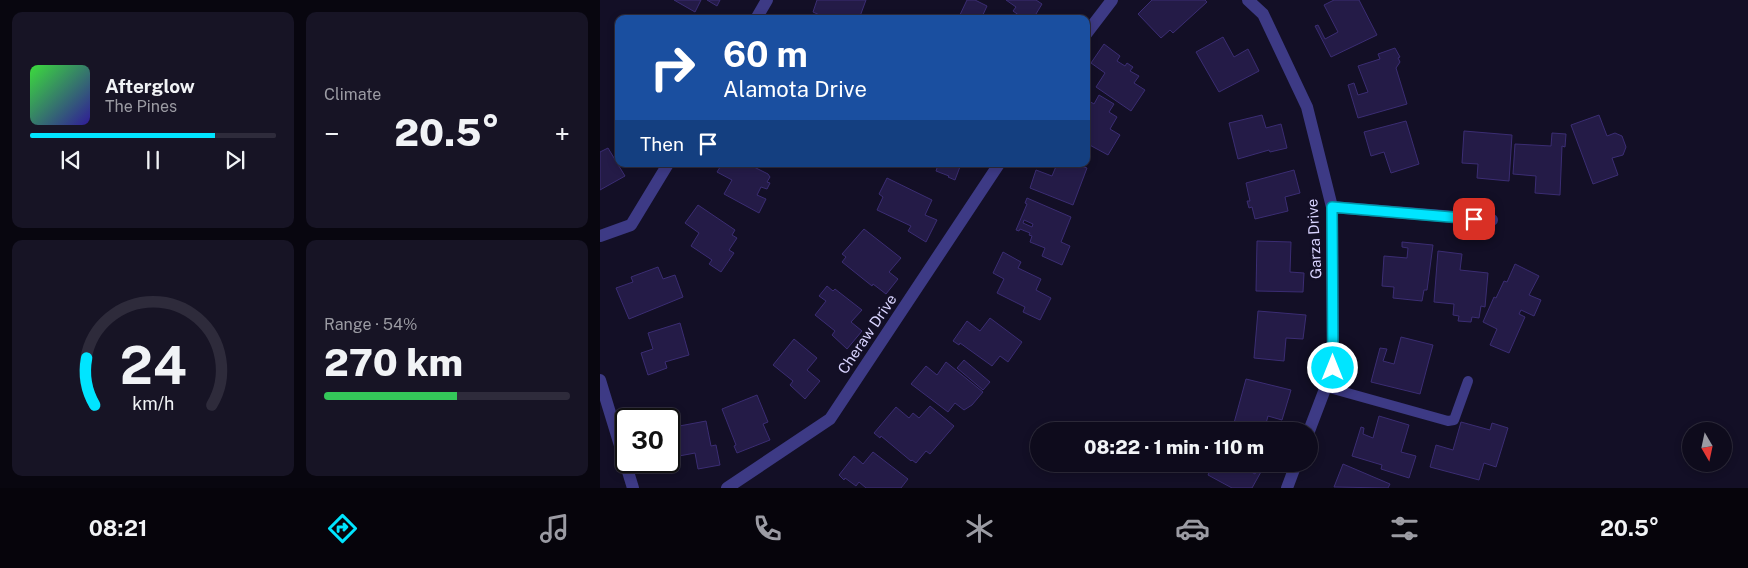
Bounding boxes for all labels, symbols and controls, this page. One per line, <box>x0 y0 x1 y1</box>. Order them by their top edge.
text: 60 m <box>723 34 808 75</box>
icon: right <box>640 35 705 100</box>
text: Afterglow <box>105 75 195 97</box>
text: Alamota Drive <box>723 76 867 102</box>
text: Climate <box>324 85 381 104</box>
text: The Pines <box>105 97 177 116</box>
text: 20.5° <box>394 110 500 155</box>
text: − <box>324 117 340 150</box>
text: + <box>554 117 570 150</box>
icon: arrive <box>694 130 722 158</box>
text: Then <box>640 133 684 155</box>
icon: previous <box>57 146 85 174</box>
icon: pause <box>139 146 167 174</box>
icon: next <box>221 146 249 174</box>
street label: Garza Drive <box>1303 198 1325 280</box>
pin <box>1453 198 1495 240</box>
icon: arrive <box>1460 205 1488 233</box>
street label: Cheraw Drive <box>834 291 900 377</box>
text: Range · 54% <box>324 315 418 334</box>
text: 24 <box>119 335 187 396</box>
text: 270 km <box>324 340 463 385</box>
position arrow <box>1306 341 1358 393</box>
text: km/h <box>132 393 174 414</box>
speed limit sign: 30 <box>615 408 680 473</box>
north arrow <box>1682 422 1732 472</box>
map controls <box>1682 422 1732 472</box>
text: 08:22 · 1 min · 110 m <box>1084 436 1264 458</box>
icon: directions <box>325 511 360 546</box>
icon: music <box>537 511 572 546</box>
icon: phone <box>750 511 785 546</box>
icon: climate <box>962 511 997 546</box>
icon: car <box>1175 511 1210 546</box>
icon: filters <box>1387 511 1422 546</box>
text: 08:21 <box>89 515 147 541</box>
text: 20.5° <box>1600 515 1659 541</box>

